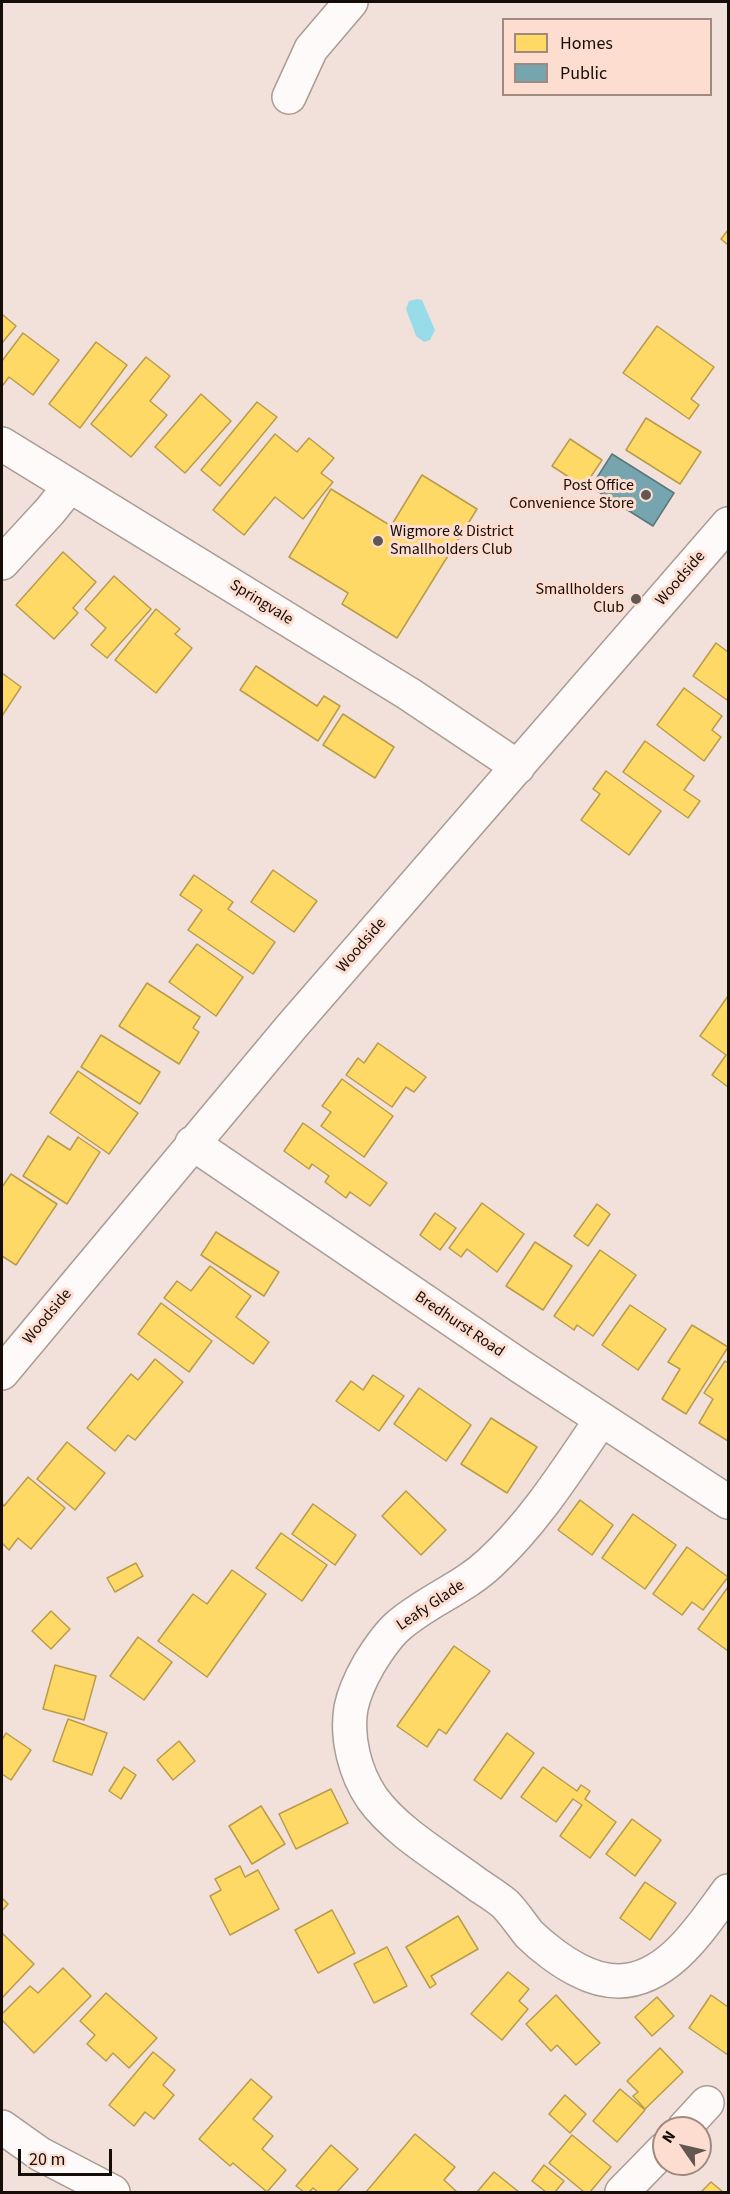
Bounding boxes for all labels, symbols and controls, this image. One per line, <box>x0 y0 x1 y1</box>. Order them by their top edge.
legend <box>502 18 712 96</box>
text: Homes <box>560 31 613 56</box>
text: Public <box>560 61 607 86</box>
place label: Post Office Convenience Store <box>509 476 634 514</box>
marker: Post Office Convenience Store <box>639 488 653 502</box>
place label: Wigmore & District Smallholders Club <box>390 522 514 560</box>
marker: Wigmore & District Smallholders Club <box>371 534 385 548</box>
street label: Woodside <box>652 548 710 610</box>
street label: Springvale <box>226 576 296 630</box>
place label: Smallholders Club <box>535 580 624 618</box>
marker: Smallholders Club <box>629 592 643 606</box>
street label: Woodside <box>333 915 391 977</box>
street label: Woodside <box>19 1285 77 1349</box>
street label: Bredhurst Road <box>411 1288 507 1362</box>
street label: Leafy Glade <box>393 1576 469 1636</box>
north arrow <box>652 2116 712 2176</box>
text: N <box>657 2126 681 2148</box>
scale bar <box>21 2137 116 2175</box>
text: 20 m <box>29 2147 65 2172</box>

